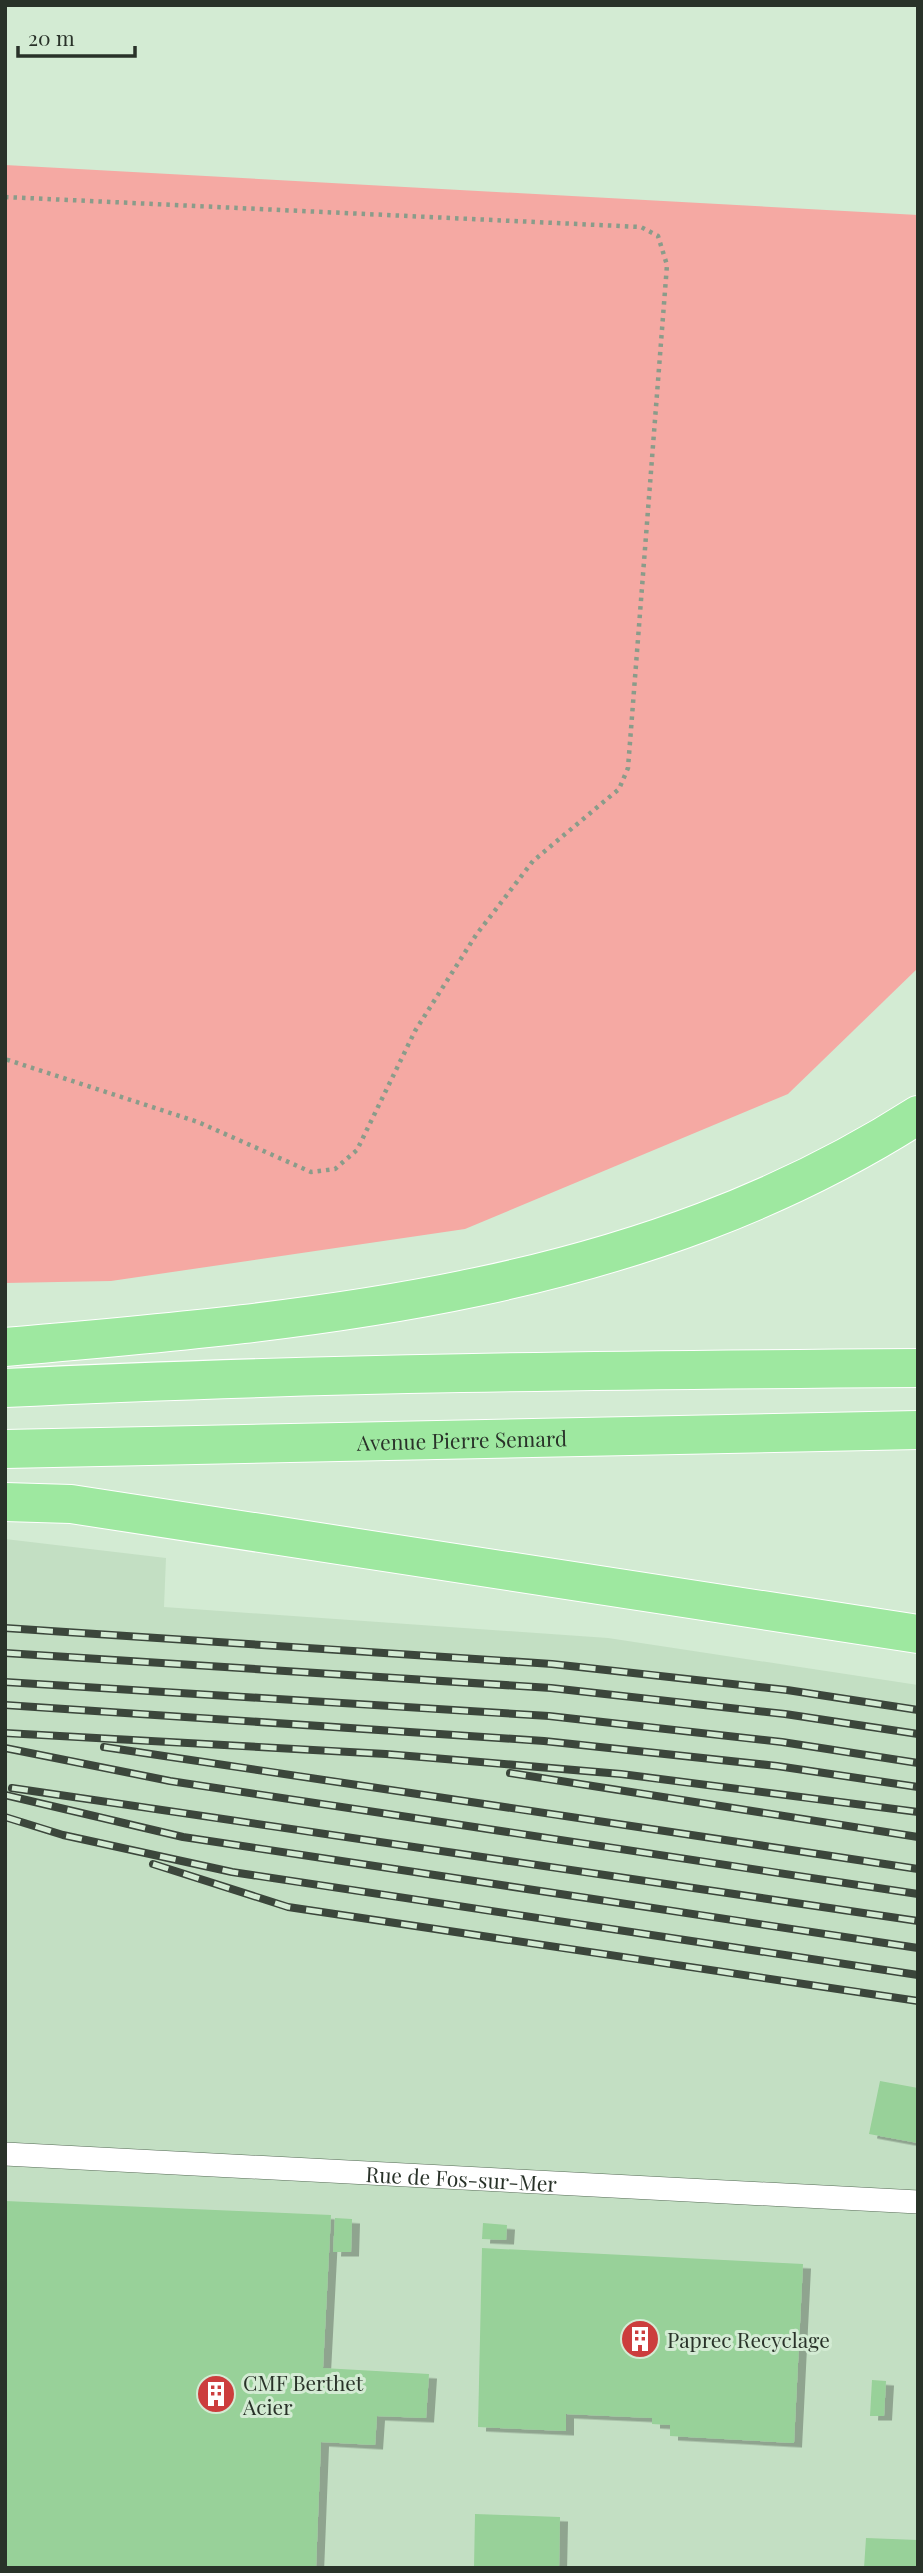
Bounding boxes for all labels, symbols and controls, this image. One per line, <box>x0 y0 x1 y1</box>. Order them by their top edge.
scale bar <box>18 14 135 58</box>
text: 20 m <box>28 23 75 51</box>
street label: Avenue Pierre Semard <box>356 1423 567 1456</box>
street label: Rue de Fos-sur-Mer <box>365 2159 558 2197</box>
building icon: Paprec Recyclage <box>619 2318 661 2360</box>
place label: Paprec Recyclage <box>667 2325 830 2353</box>
place label: CMF Berthet Acier <box>242 2368 364 2420</box>
building icon: CMF Berthet Acier <box>195 2373 237 2415</box>

